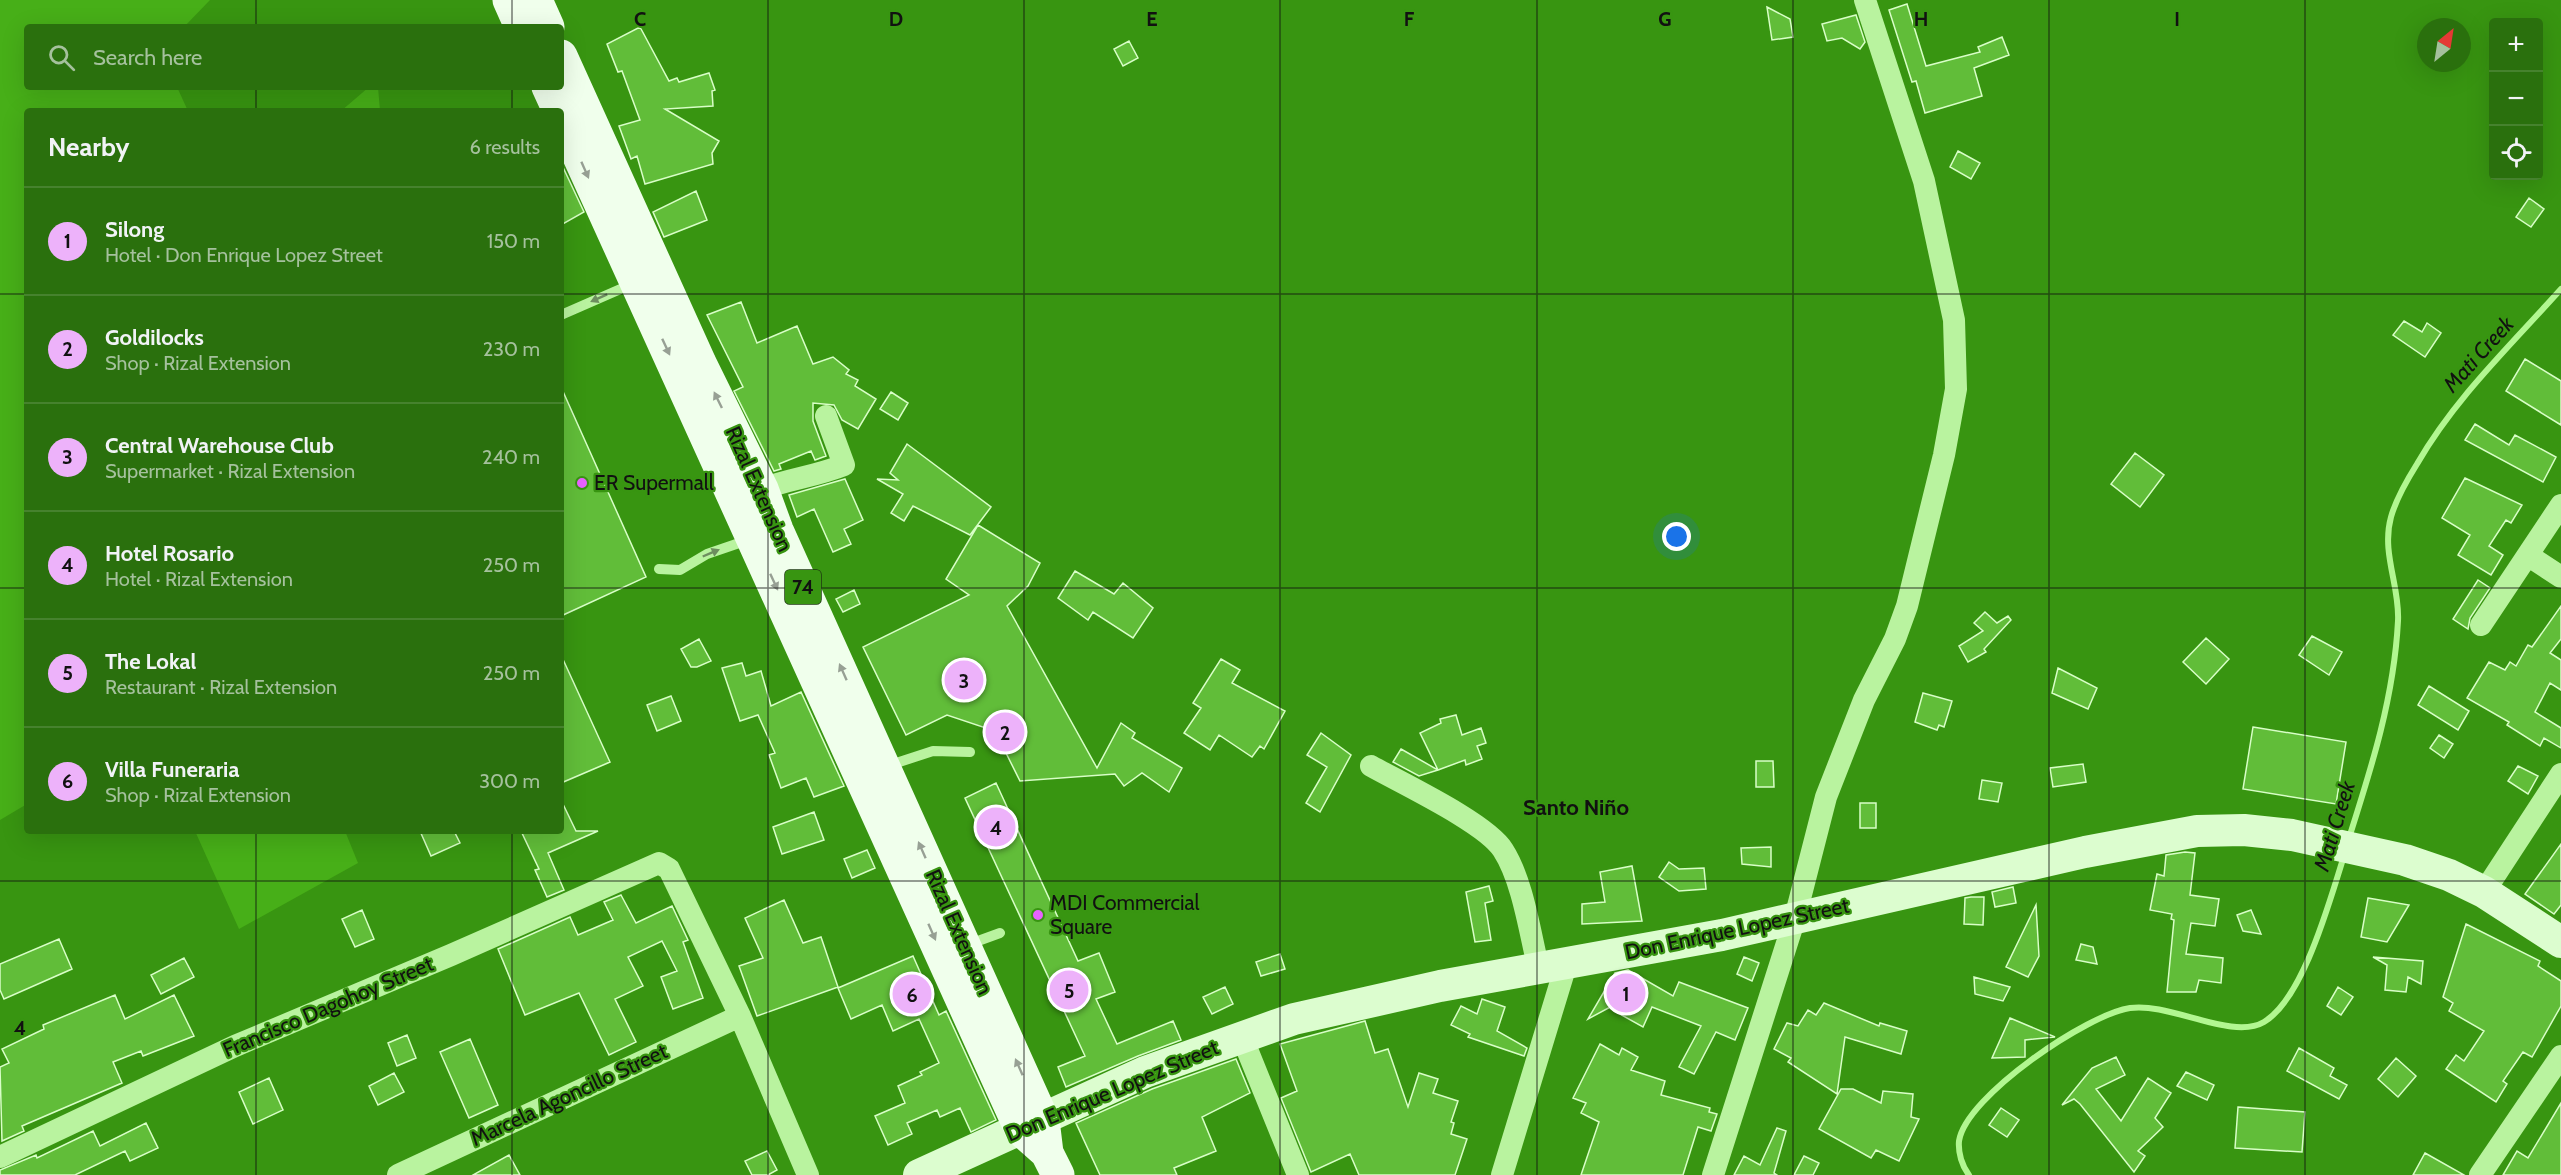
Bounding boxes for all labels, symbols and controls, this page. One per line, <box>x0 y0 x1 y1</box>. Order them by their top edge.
text: C <box>634 7 646 31</box>
text: D <box>889 7 903 31</box>
text: E <box>1146 7 1158 31</box>
text: F <box>1404 7 1415 31</box>
text: G <box>1658 7 1672 31</box>
text: H <box>1914 7 1928 31</box>
text: I <box>2174 7 2180 31</box>
north arrow <box>2417 18 2471 72</box>
map controls <box>2489 18 2543 180</box>
button: + <box>2489 18 2543 72</box>
search box <box>24 24 564 90</box>
icon: search <box>45 41 78 74</box>
text: Search here <box>93 44 202 71</box>
button: − <box>2489 72 2543 126</box>
button: locate <box>2489 126 2543 180</box>
text: Nearby <box>48 131 129 163</box>
text: 6 results <box>469 135 540 159</box>
one-way arrow <box>580 161 590 179</box>
text: Silong <box>105 216 164 243</box>
text: 1 <box>64 229 71 253</box>
text: 150 m <box>487 229 540 253</box>
text: Hotel · Don Enrique Lopez Street <box>105 243 383 267</box>
one-way arrow <box>590 294 607 303</box>
water label: Mati Creek <box>2437 310 2520 399</box>
text: Goldilocks <box>105 324 204 351</box>
text: 2 <box>62 337 73 361</box>
text: 230 m <box>483 337 540 361</box>
one-way arrow <box>662 339 671 356</box>
text: Shop · Rizal Extension <box>105 351 291 375</box>
one-way arrow <box>714 391 723 408</box>
street label: Rizal Extension <box>721 422 798 555</box>
text: Central Warehouse Club <box>105 432 334 459</box>
text: 3 <box>62 445 73 469</box>
text: 240 m <box>482 445 540 469</box>
text: Supermarket · Rizal Extension <box>105 459 355 483</box>
place label: ER Supermall <box>594 470 714 495</box>
marker: ER Supermall <box>575 476 589 490</box>
your location <box>1662 522 1691 551</box>
text: Hotel Rosario <box>105 540 234 567</box>
one-way arrow <box>702 548 720 558</box>
text: 4 <box>61 553 74 577</box>
text: 250 m <box>483 553 540 577</box>
text: Hotel · Rizal Extension <box>105 567 293 591</box>
road number: 74 <box>785 570 821 604</box>
one-way arrow <box>769 573 778 590</box>
text: The Lokal <box>105 648 196 675</box>
pin: 3 <box>944 658 984 702</box>
text: 5 <box>62 661 73 685</box>
text: 250 m <box>483 661 540 685</box>
one-way arrow <box>838 664 847 681</box>
text: Restaurant · Rizal Extension <box>105 675 337 699</box>
pin: 2 <box>986 710 1024 754</box>
text: Villa Funeraria <box>105 756 239 783</box>
text: 6 <box>62 769 73 793</box>
text: 300 m <box>479 769 540 793</box>
water label: Mati Creek <box>2308 777 2361 875</box>
text: Shop · Rizal Extension <box>105 783 291 807</box>
district label: Santo Niño <box>1523 794 1629 821</box>
pin: 4 <box>976 804 1016 850</box>
one-way arrow <box>917 841 927 859</box>
street label: Rizal Extension <box>921 865 998 998</box>
place label: MDI Commercial Square <box>1050 890 1200 939</box>
street label: Don Enrique Lopez Street <box>1623 893 1851 964</box>
marker: MDI Commercial Square <box>1031 908 1045 922</box>
one-way arrow <box>927 923 936 940</box>
street label: Francisco Dagohoy Street <box>219 951 437 1062</box>
pin: 5 <box>1050 968 1088 1012</box>
pin: 1 <box>1606 970 1646 1016</box>
pin: 6 <box>892 972 932 1016</box>
text: 4 <box>14 1016 26 1040</box>
street label: Don Enrique Lopez Street <box>1002 1034 1222 1147</box>
street label: Marcela Agoncillo Street <box>467 1038 671 1151</box>
one-way arrow <box>1014 1057 1024 1075</box>

